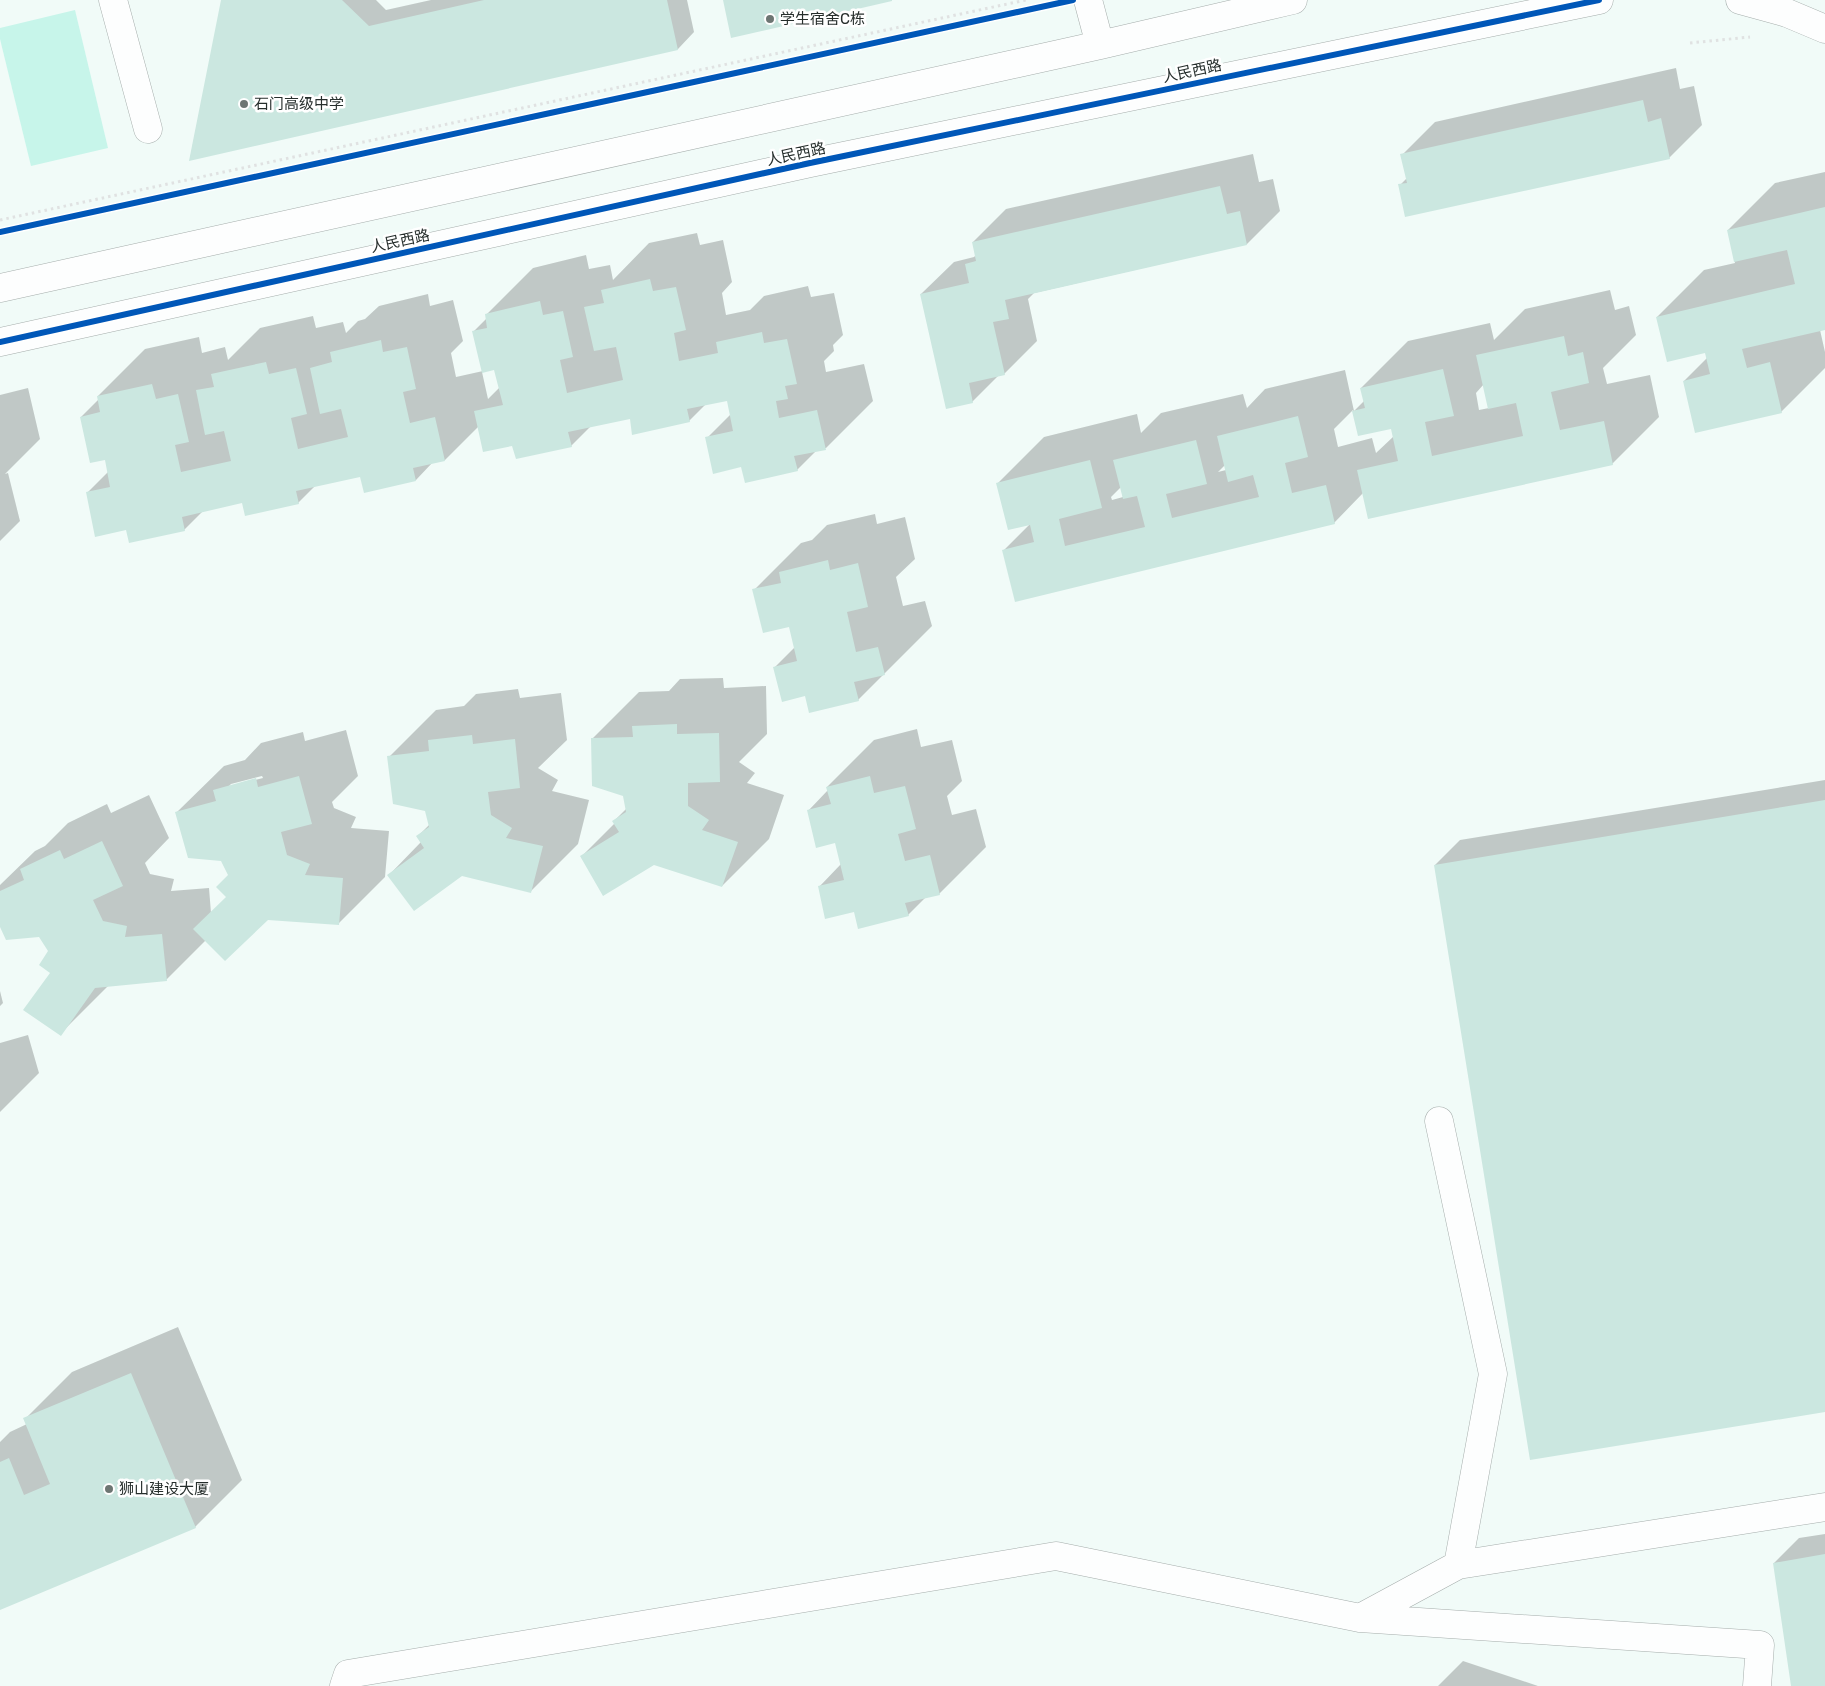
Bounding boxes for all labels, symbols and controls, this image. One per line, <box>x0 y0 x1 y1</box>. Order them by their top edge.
place label: 学生宿舍C栋 <box>780 10 865 28</box>
marker: 学生宿舍C栋 <box>764 13 776 25</box>
street label: 人民西路 <box>1161 56 1223 86</box>
place label: 石门高级中学 <box>254 95 344 113</box>
marker: 石门高级中学 <box>238 98 250 110</box>
street label: 人民西路 <box>765 139 827 169</box>
street label: 人民西路 <box>369 226 431 256</box>
place label: 狮山建设大厦 <box>119 1480 209 1498</box>
marker: 狮山建设大厦 <box>103 1483 115 1495</box>

